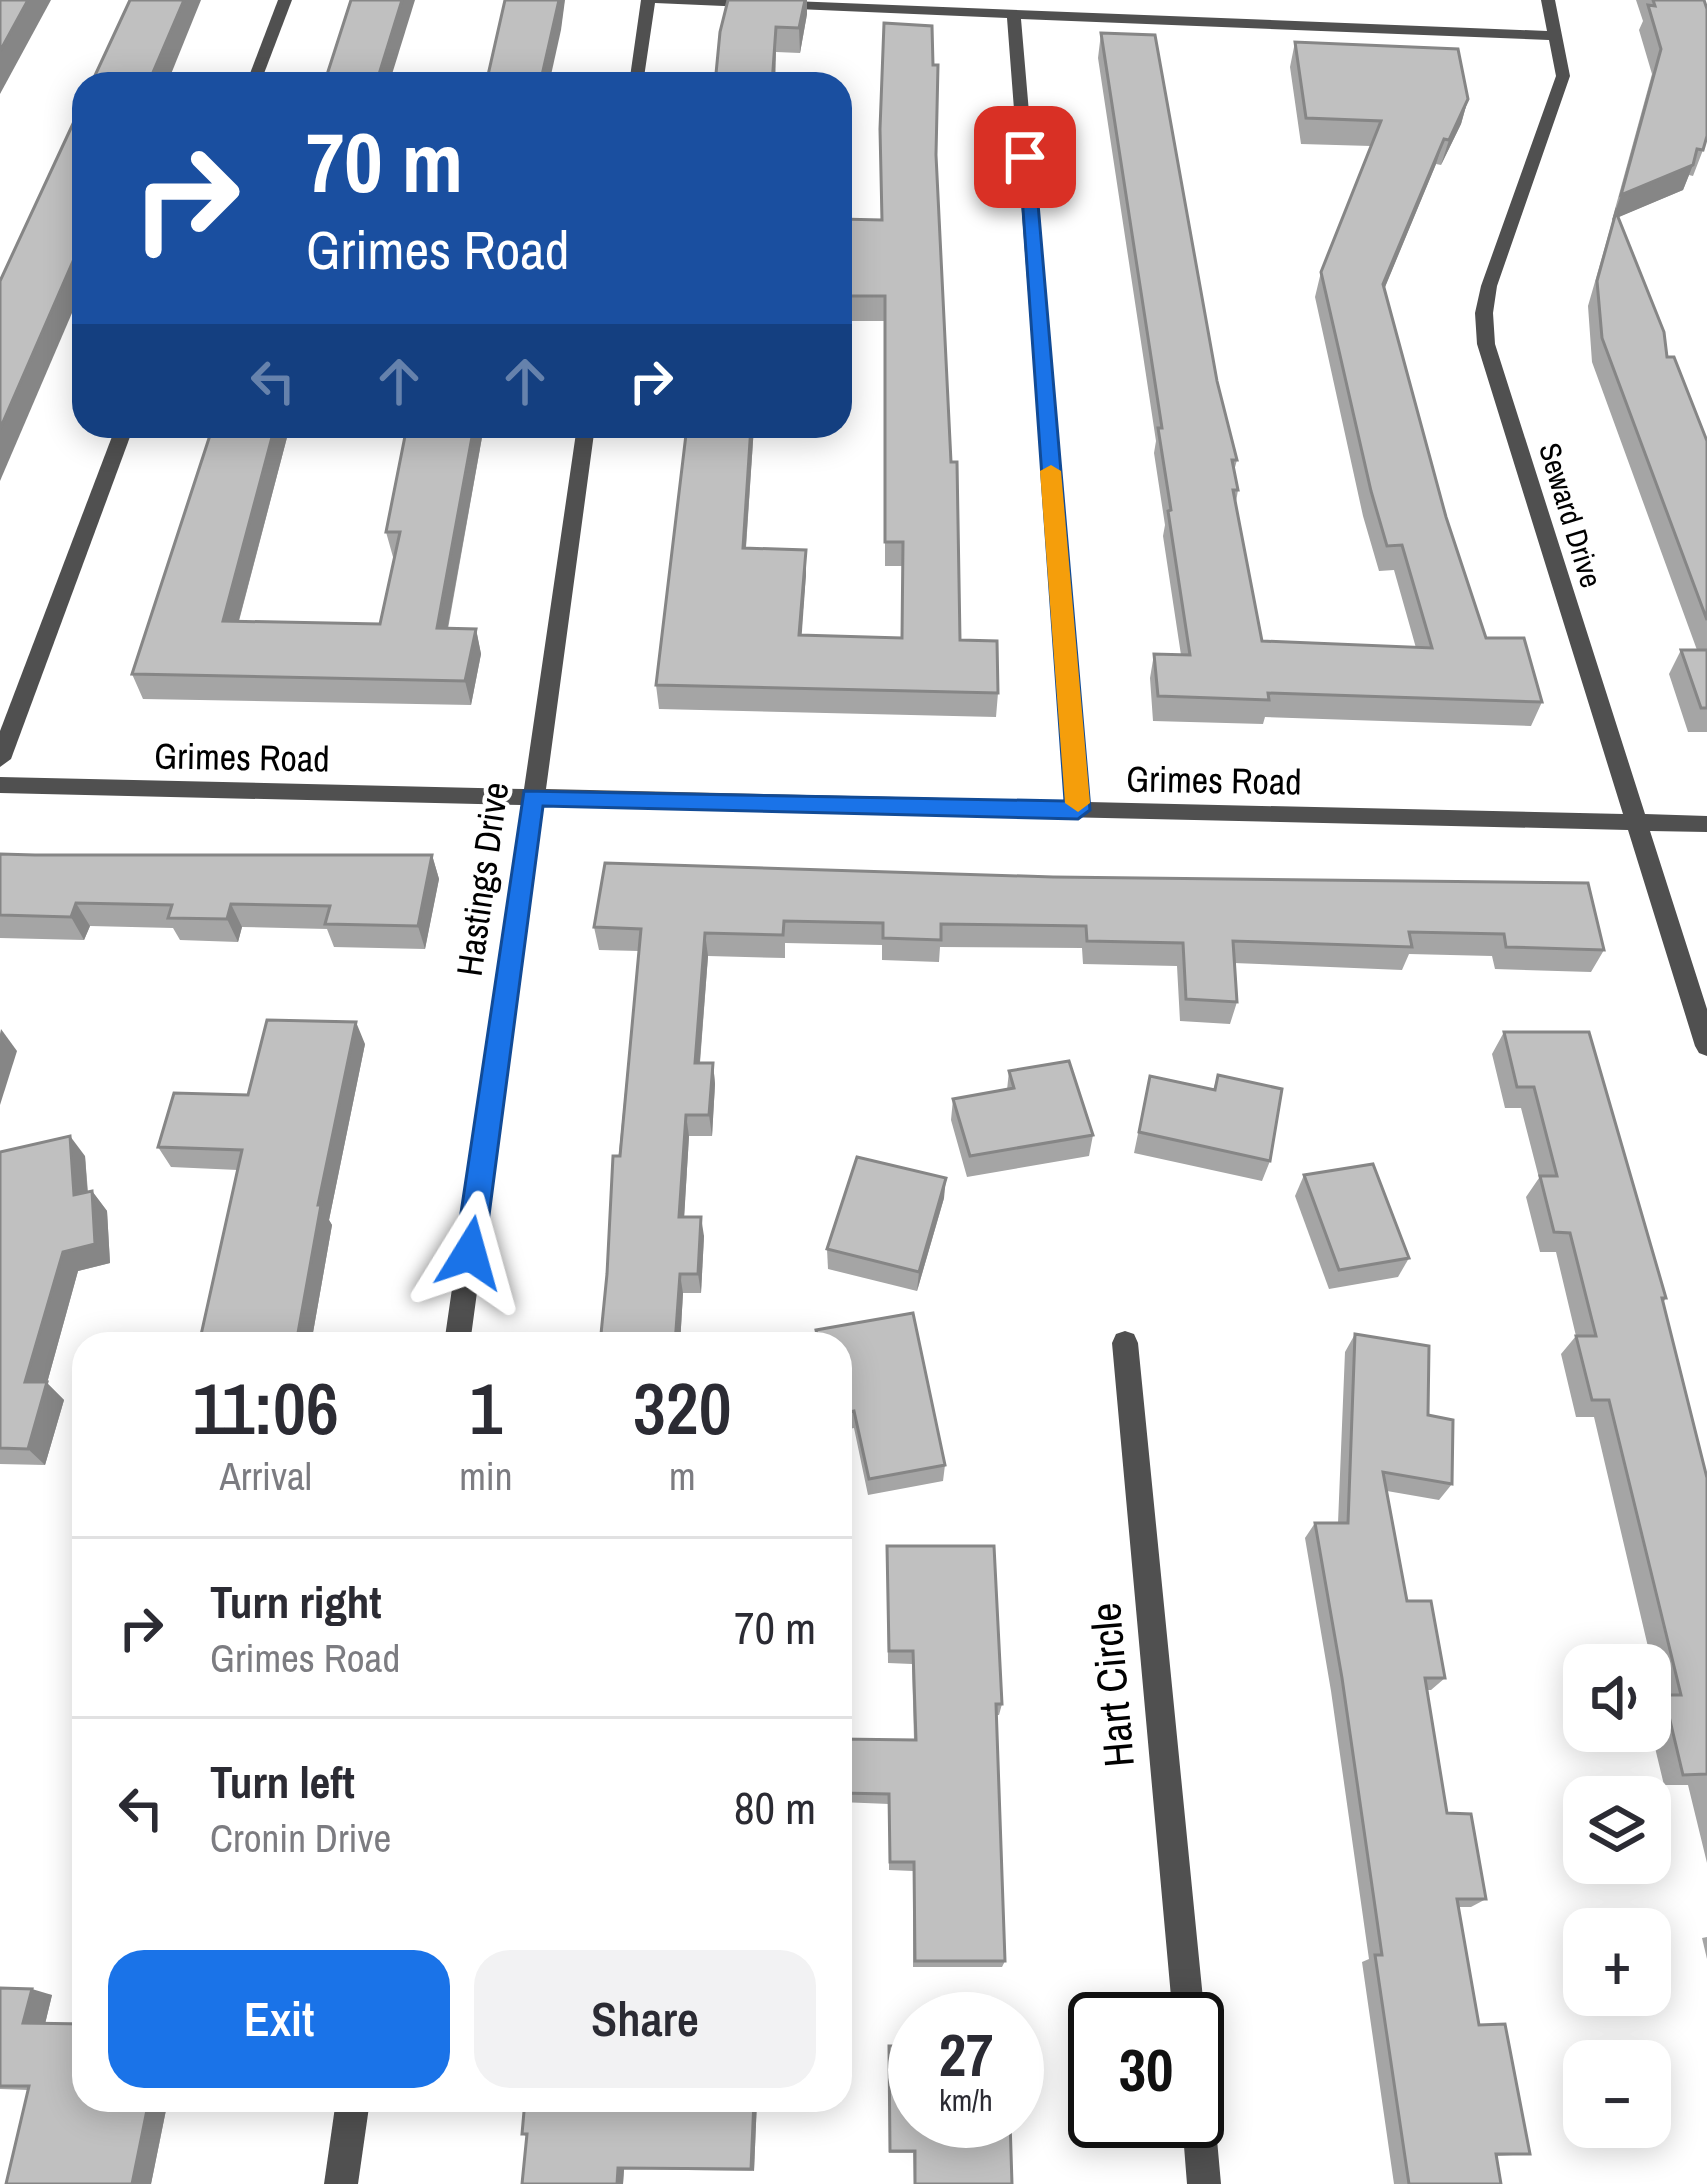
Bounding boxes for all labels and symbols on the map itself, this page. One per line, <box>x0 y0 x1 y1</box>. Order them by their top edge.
pin <box>974 106 1076 208</box>
street label: Seward Drive <box>1530 438 1612 592</box>
street label: Grimes Road <box>154 731 330 783</box>
street label: Grimes Road <box>1126 754 1302 806</box>
street label: Hastings Drive <box>445 779 519 979</box>
position arrow <box>407 1190 533 1316</box>
street label: Hart Circle <box>1077 1601 1147 1769</box>
speed limit sign: 30 <box>1068 1992 1224 2148</box>

